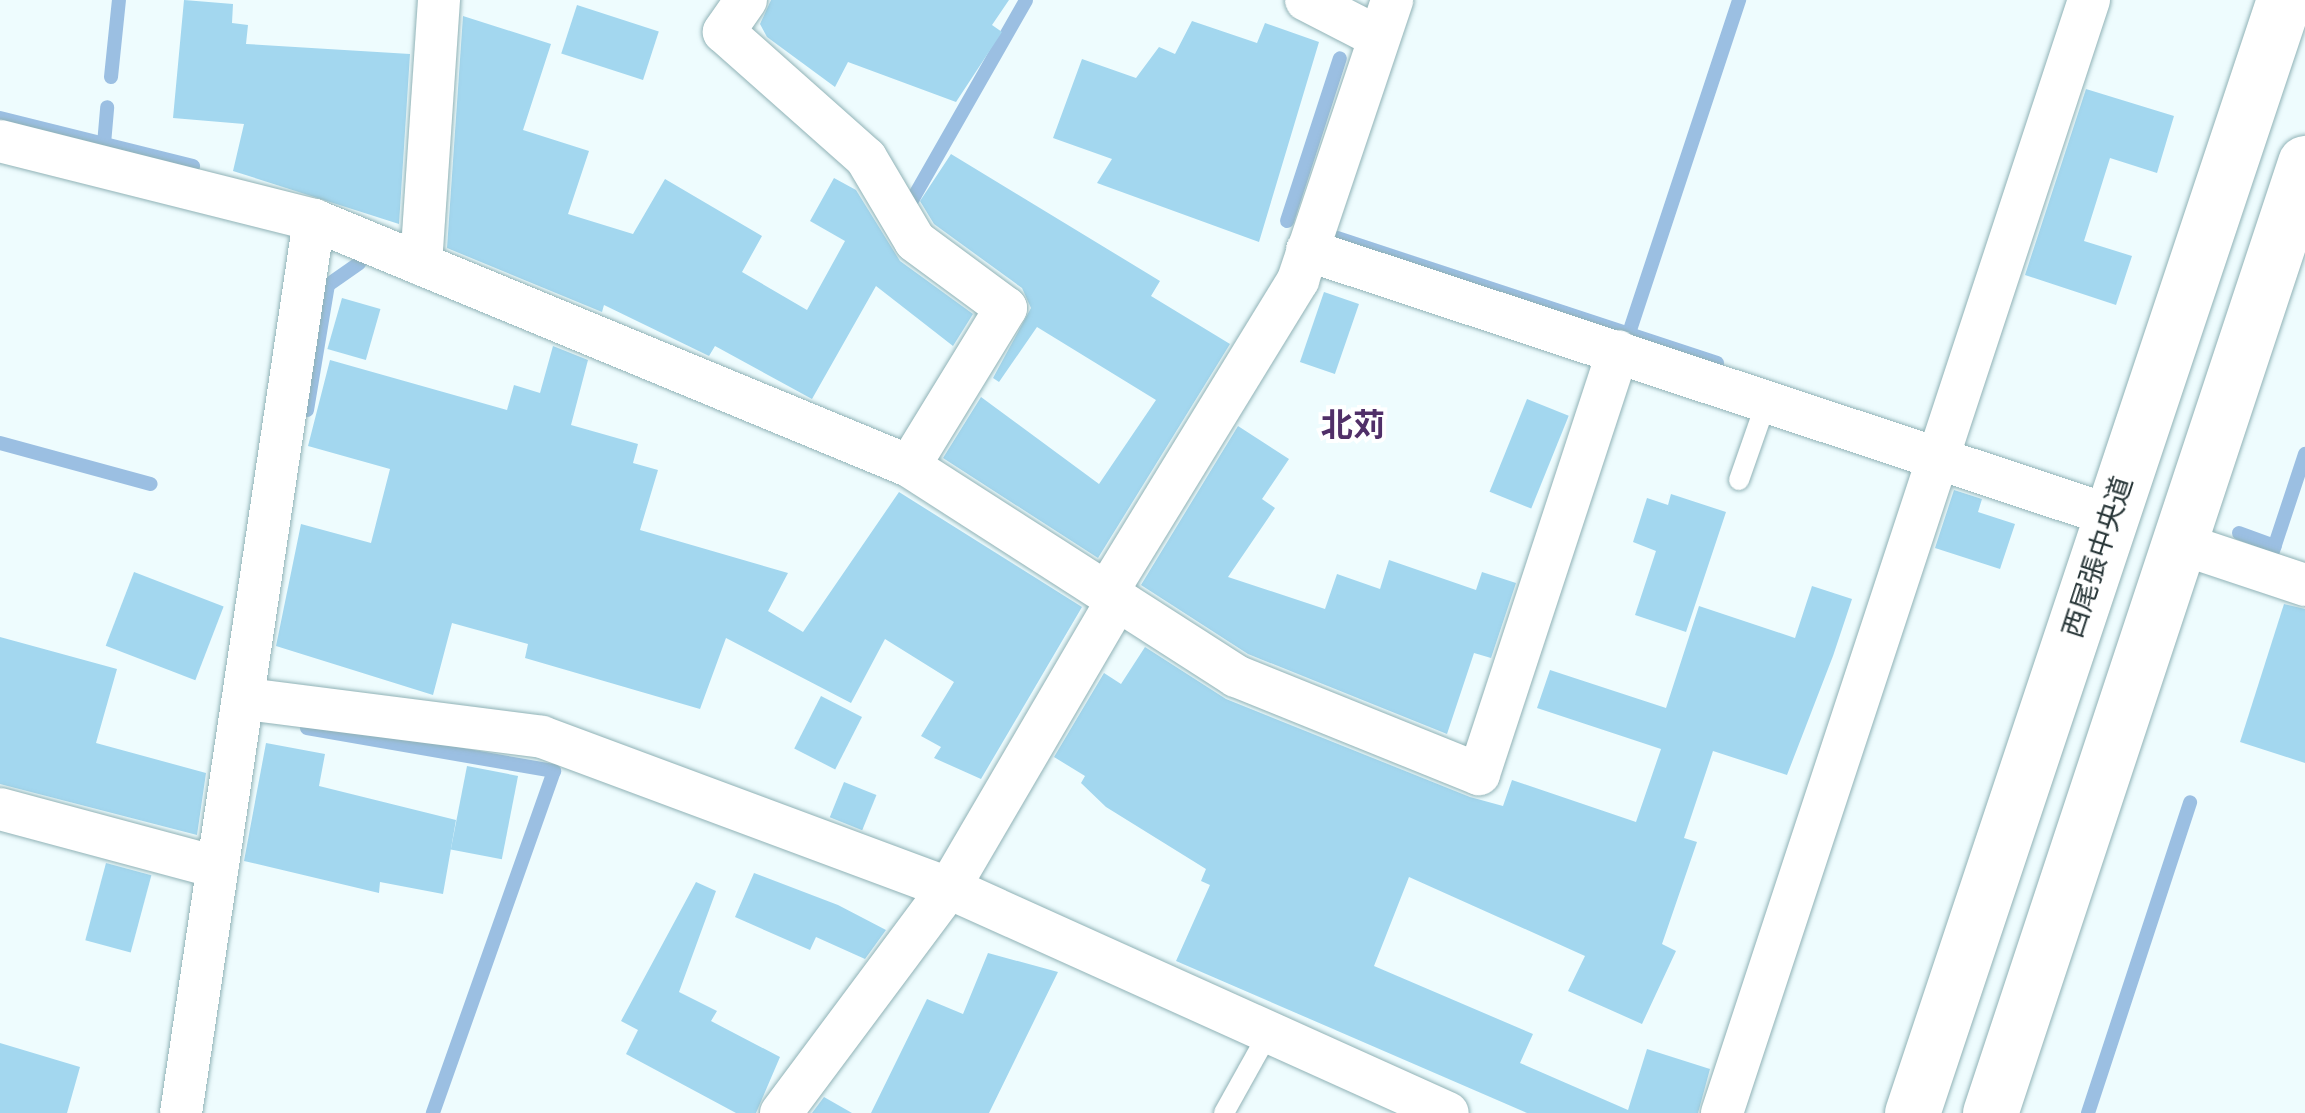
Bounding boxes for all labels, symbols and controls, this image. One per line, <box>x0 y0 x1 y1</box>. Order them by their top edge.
district label: 北苅 <box>1321 407 1385 445</box>
street label: 西尾張中央道 <box>2056 472 2140 642</box>

